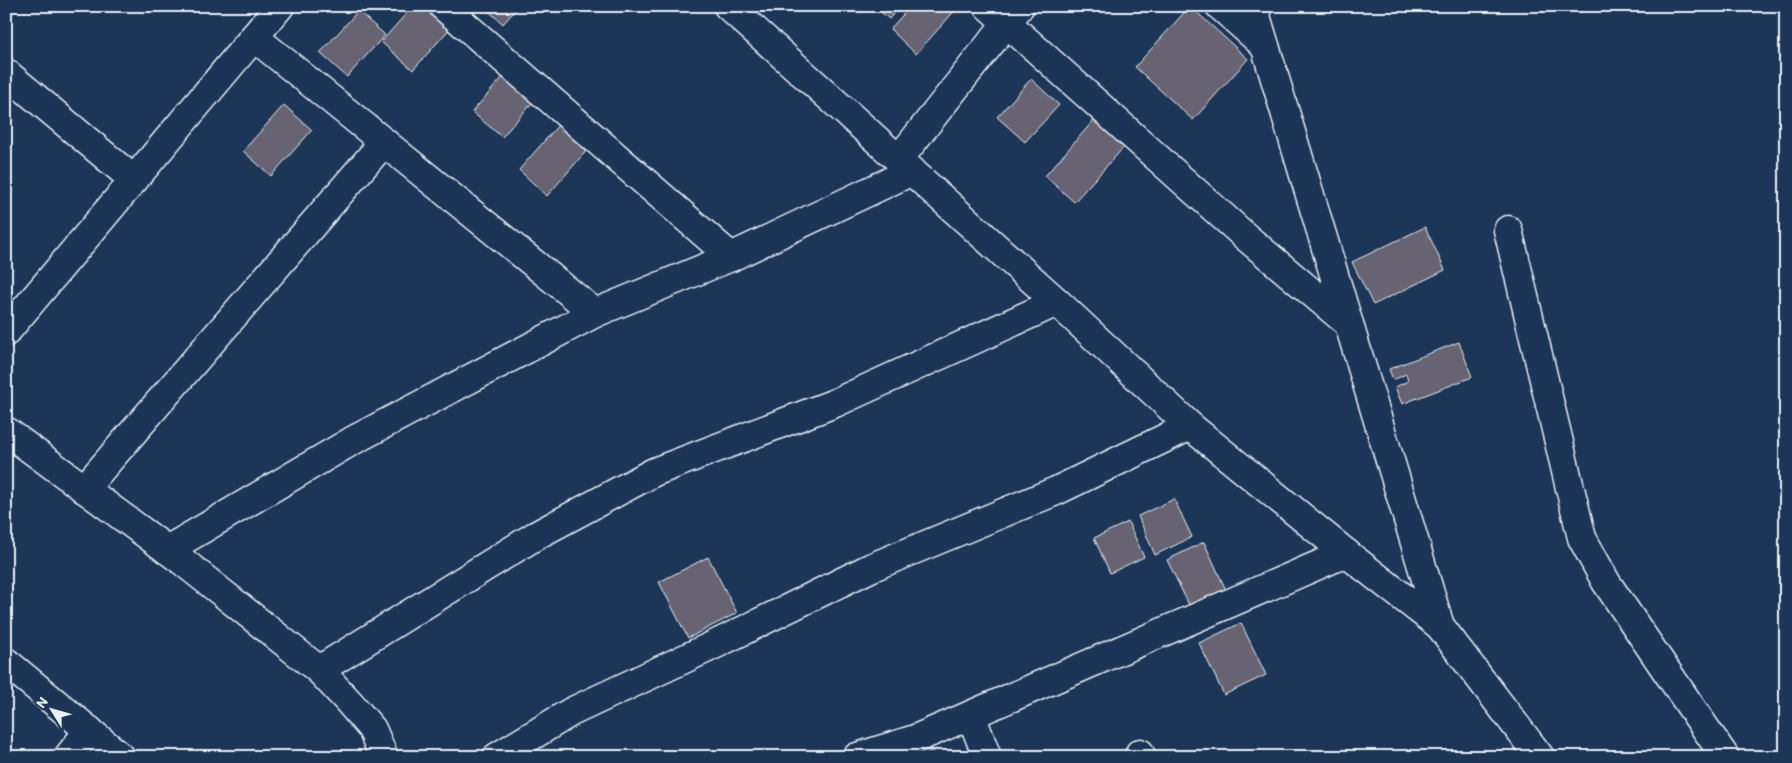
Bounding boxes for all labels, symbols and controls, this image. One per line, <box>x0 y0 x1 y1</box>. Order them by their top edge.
north arrow <box>28 686 78 736</box>
text: N <box>32 694 52 711</box>

